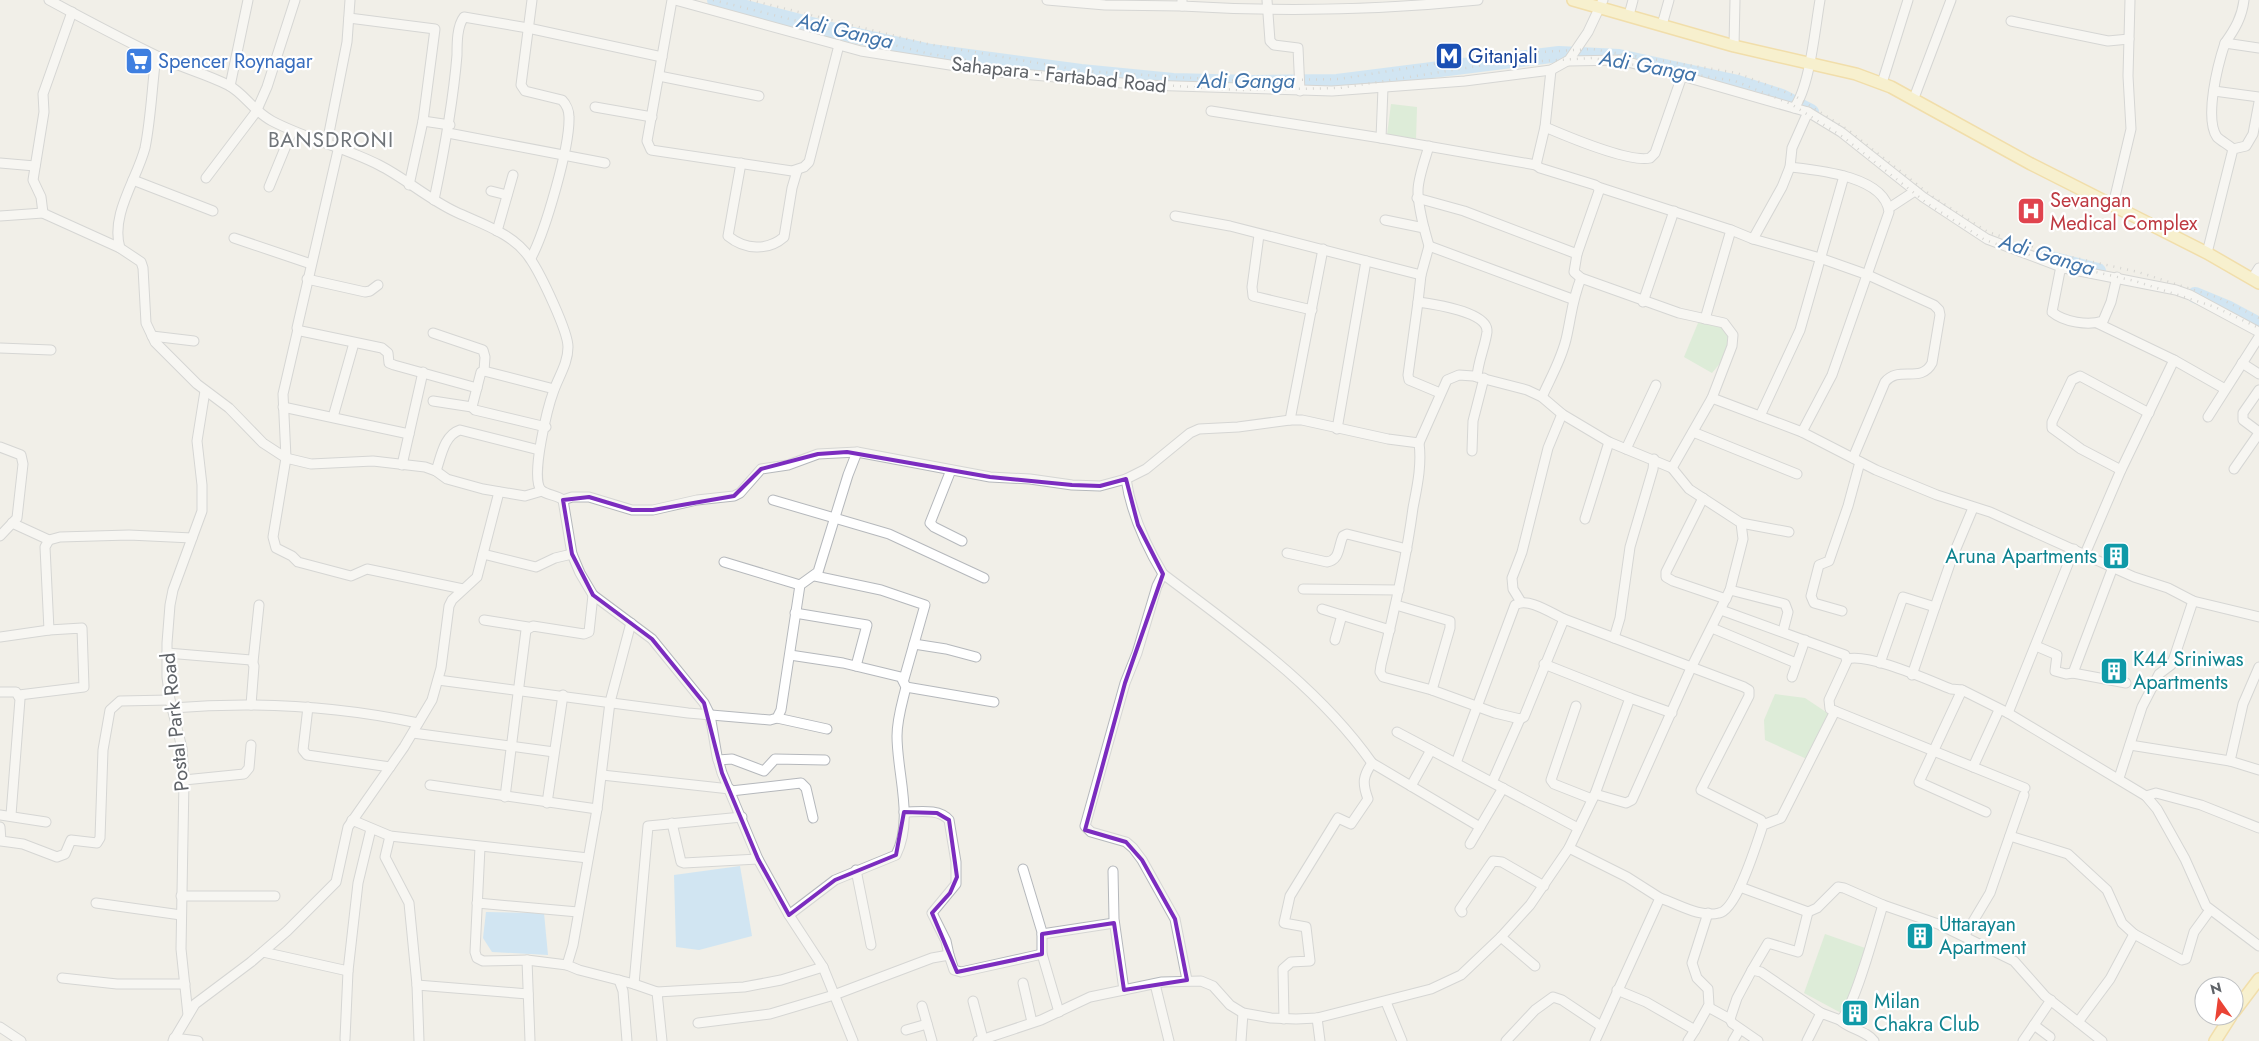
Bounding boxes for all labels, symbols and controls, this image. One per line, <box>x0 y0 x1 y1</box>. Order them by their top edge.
water label: Adi Ganga <box>793 5 896 57</box>
metro station icon: Gitanjali <box>1434 41 1464 71</box>
place label: Gitanjali <box>1468 42 1538 71</box>
water label: Adi Ganga <box>1596 43 1699 89</box>
supermarket icon: Spencer Roynagar <box>124 46 154 76</box>
place label: Spencer Roynagar <box>158 47 313 76</box>
street label: Sahapara - Fartabad Road <box>950 49 1168 101</box>
water label: Adi Ganga <box>1196 66 1295 96</box>
district label: BANSDRONI <box>268 125 394 155</box>
place label: Sevangan Medical Complex <box>2050 186 2198 238</box>
hospital icon: Sevangan Medical Complex <box>2016 196 2046 226</box>
water label: Adi Ganga <box>1995 226 2099 284</box>
building icon: Aruna Apartments <box>2101 541 2131 571</box>
place label: Aruna Apartments <box>1945 542 2097 571</box>
place label: K44 Sriniwas Apartments <box>2133 645 2244 697</box>
street label: Postal Park Road <box>153 651 197 793</box>
building icon: K44 Sriniwas Apartments <box>2099 656 2129 686</box>
place label: Uttarayan Apartment <box>1939 910 2026 962</box>
building icon: Uttarayan Apartment <box>1905 921 1935 951</box>
north arrow <box>2194 976 2244 1026</box>
text: N <box>2208 977 2224 999</box>
place label: Milan Chakra Club <box>1874 987 1979 1039</box>
building icon: Milan Chakra Club <box>1840 998 1870 1028</box>

